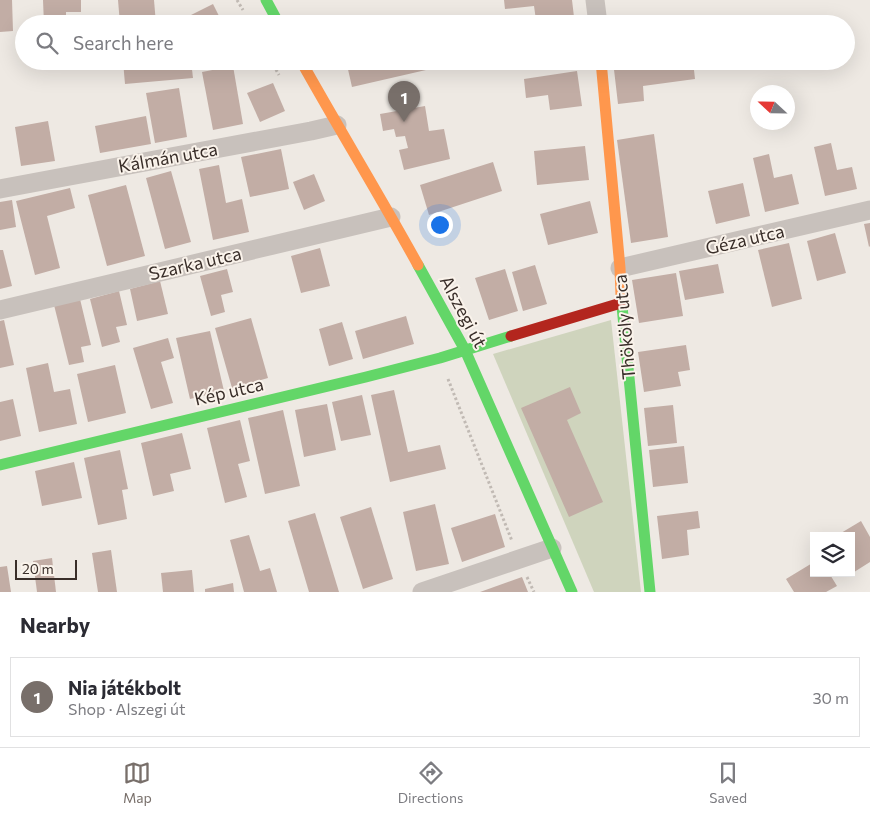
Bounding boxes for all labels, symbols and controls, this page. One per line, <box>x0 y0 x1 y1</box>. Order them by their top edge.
search box <box>15 15 855 70</box>
icon: search <box>33 29 61 57</box>
text: Search here <box>73 31 173 54</box>
pin: 1 <box>388 81 420 122</box>
north arrow <box>750 85 795 130</box>
street label: Kálmán utca <box>116 137 219 177</box>
your location <box>427 212 453 238</box>
street label: Géza utca <box>703 219 786 259</box>
street label: Szarka utca <box>146 242 243 284</box>
street label: Alszegi út <box>436 272 492 352</box>
street label: Thököly utca <box>608 273 640 381</box>
street label: Kép utca <box>192 372 266 410</box>
map controls <box>810 532 855 577</box>
button: layers <box>810 532 855 577</box>
scale bar <box>15 557 78 580</box>
text: 20 m <box>22 560 54 577</box>
text: Nearby <box>20 612 90 637</box>
text: Nia játékbolt <box>68 676 181 699</box>
text: 1 <box>33 688 41 707</box>
text: 30 m <box>812 688 849 707</box>
text: Shop · Alszegi út <box>68 699 186 718</box>
tab: Map <box>123 759 152 806</box>
tab: Directions <box>398 759 463 806</box>
tab: Saved <box>709 759 747 806</box>

